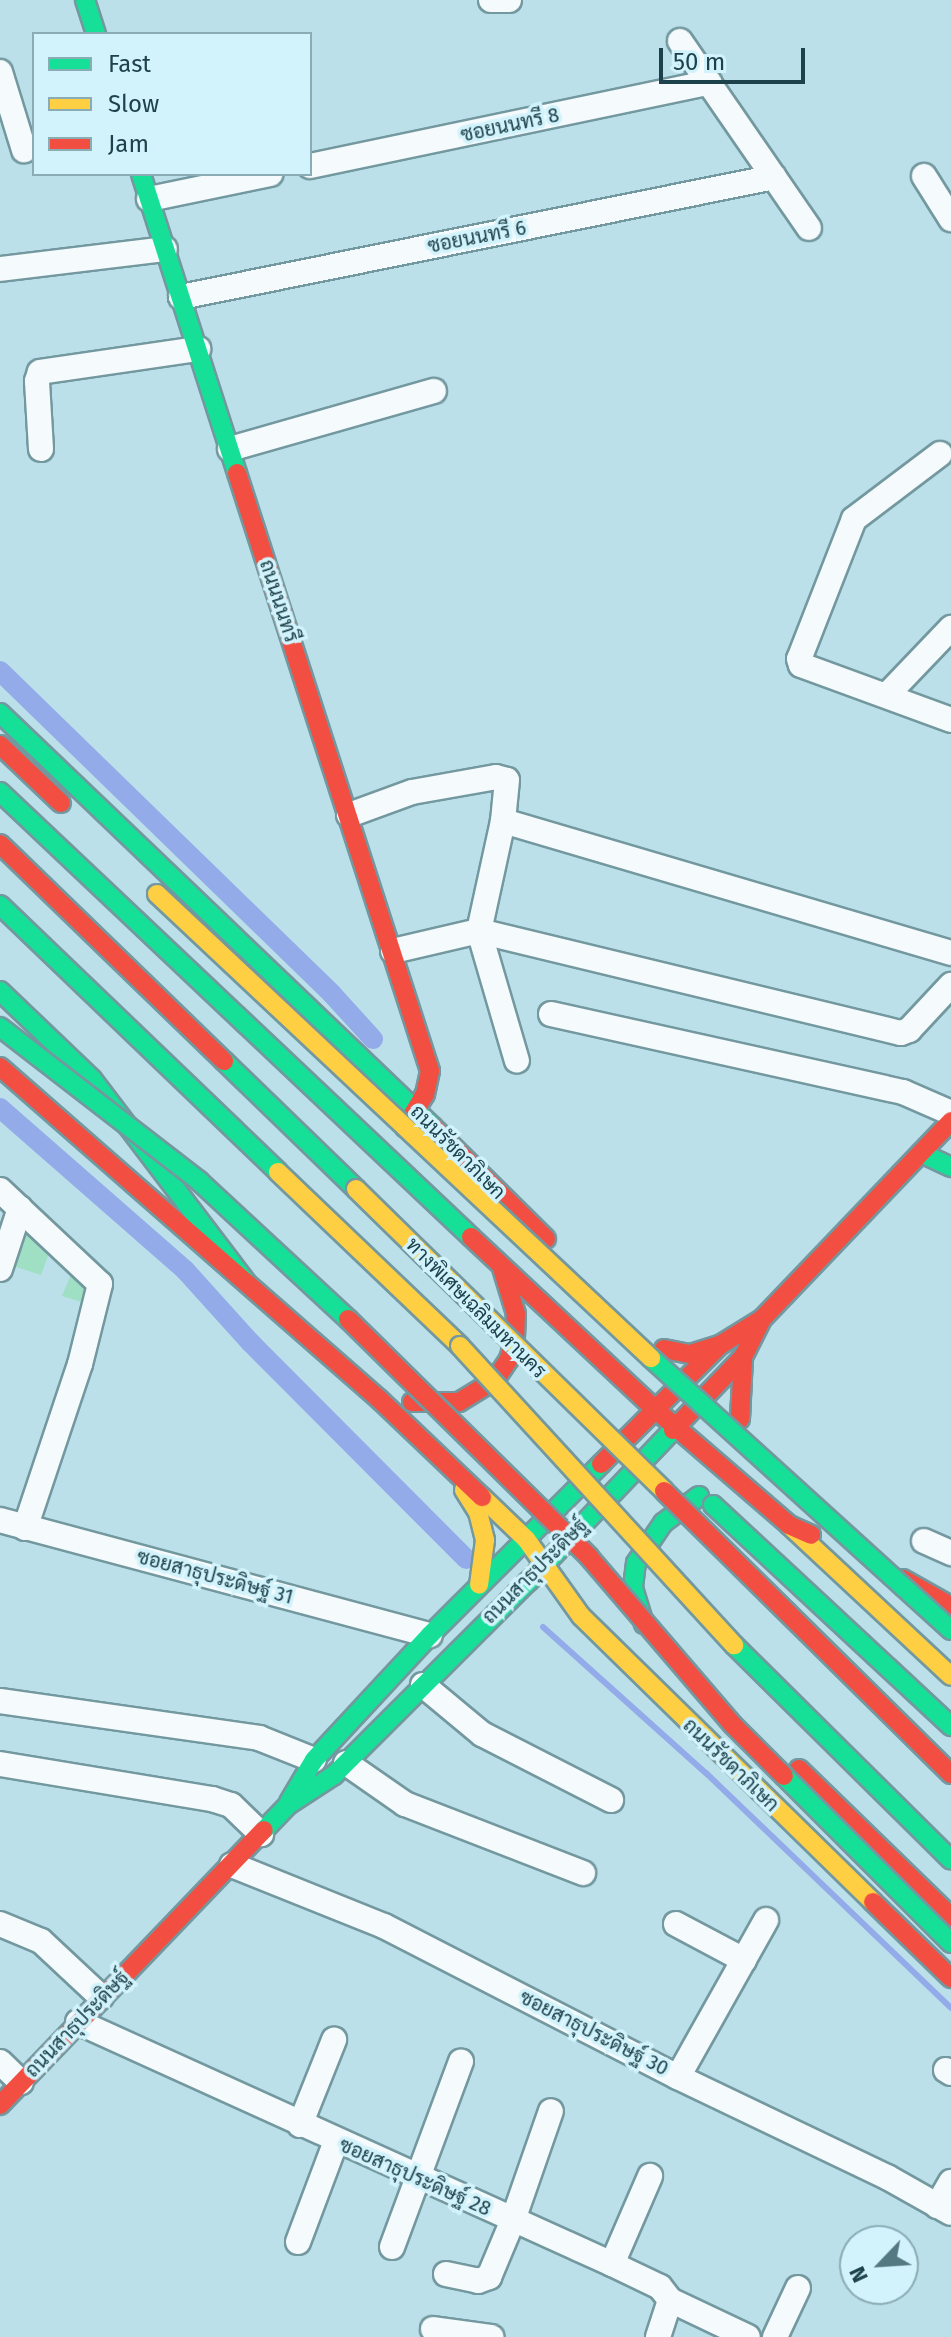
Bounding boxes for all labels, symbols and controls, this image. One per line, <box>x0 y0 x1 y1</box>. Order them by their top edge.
legend <box>32 32 312 176</box>
scale bar <box>663 32 809 82</box>
text: 50 m <box>673 48 725 76</box>
text: Fast <box>108 50 151 78</box>
text: Slow <box>108 90 159 118</box>
street label: ซอยนนทรี 8 <box>459 103 561 147</box>
text: Jam <box>108 130 149 158</box>
street label: ซอยนนทรี 6 <box>426 216 528 258</box>
street label: ถนนนนทรี <box>254 557 304 645</box>
street label: ถนนรัชดาภิเษก <box>406 1100 510 1204</box>
street label: ทางพิเศษเฉลิมมหานคร <box>401 1233 551 1383</box>
street label: ถนนสาธุประดิษฐ์ <box>477 1513 593 1629</box>
street label: ซอยสาธุประดิษฐ์ 31 <box>134 1545 296 1609</box>
street label: ถนนรัชดาภิเษก <box>678 1713 784 1817</box>
street label: ถนนสาธุประดิษฐ์ <box>20 1966 134 2082</box>
street label: ซอยสาธุประดิษฐ์ 30 <box>516 1985 672 2081</box>
street label: ซอยสาธุประดิษฐ์ 28 <box>335 2133 495 2221</box>
north arrow <box>839 2225 919 2305</box>
text: N <box>843 2262 874 2287</box>

